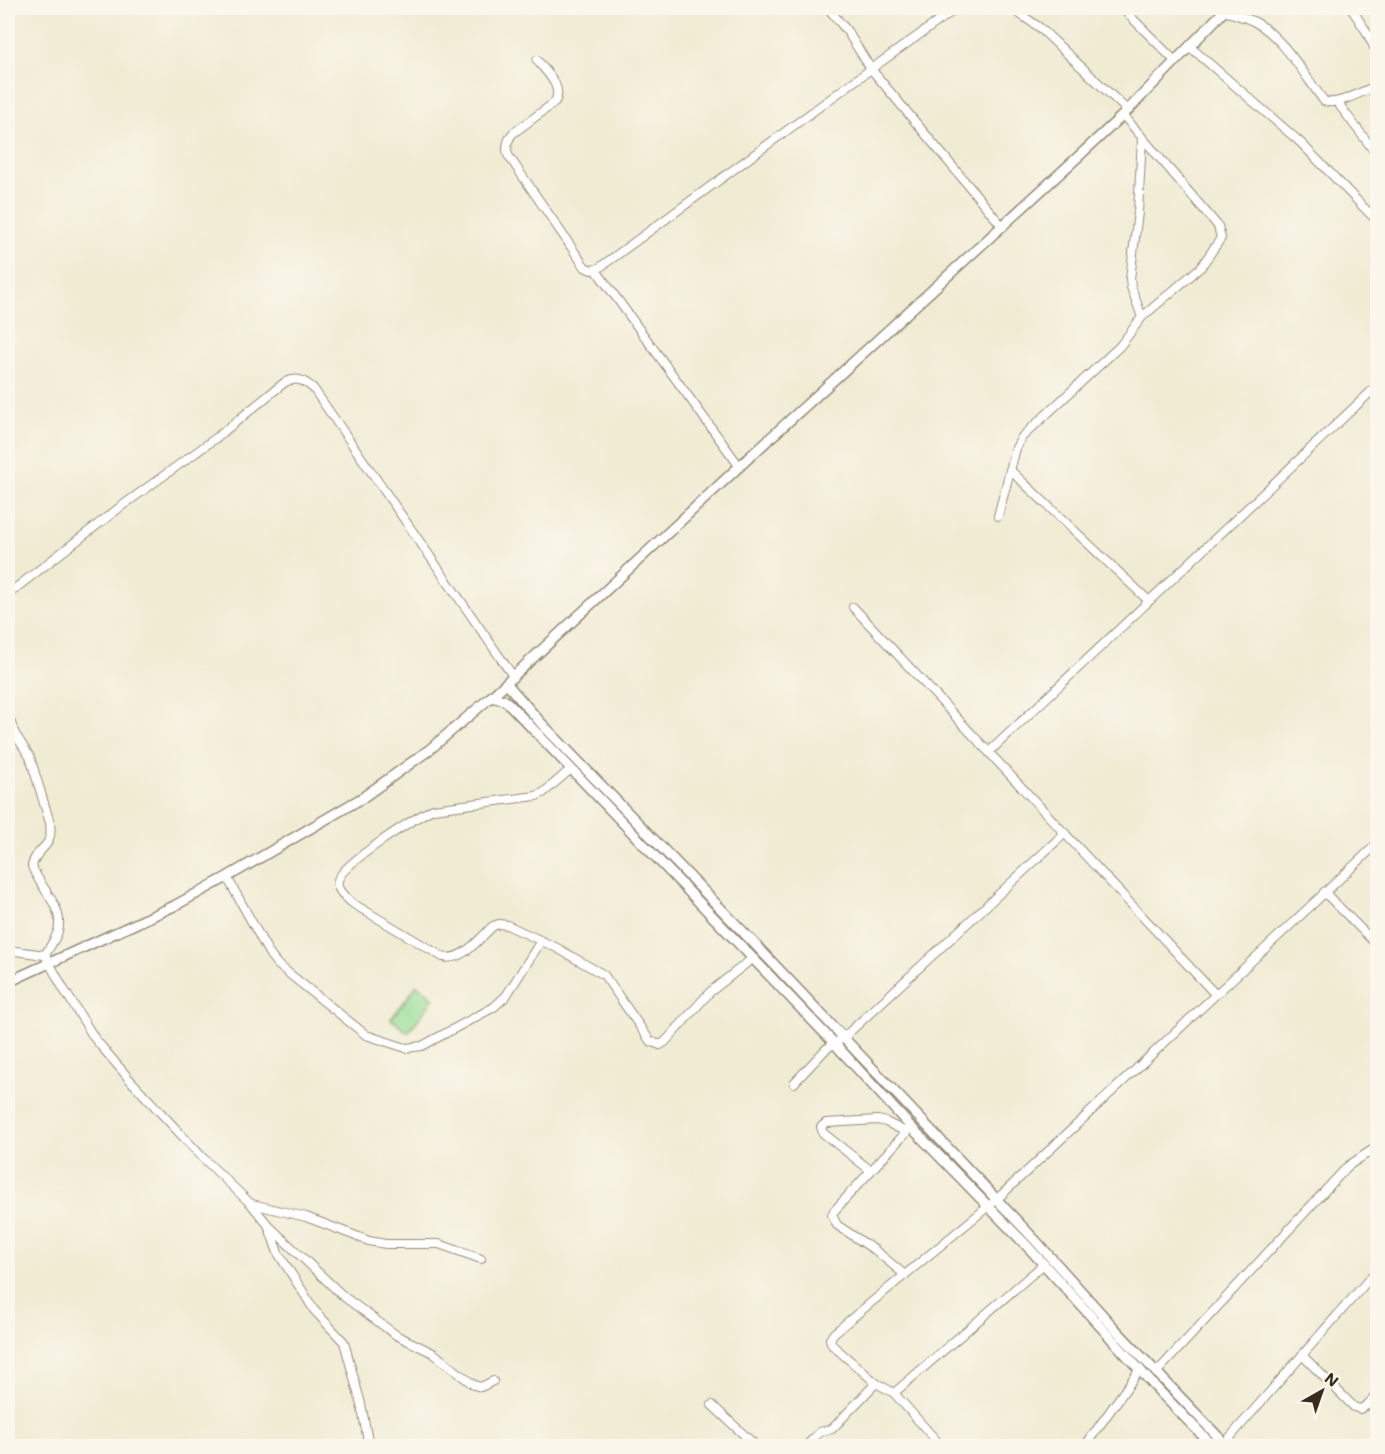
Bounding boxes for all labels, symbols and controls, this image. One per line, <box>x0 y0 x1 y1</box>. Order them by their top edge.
north arrow <box>1292 1361 1352 1421</box>
text: N <box>1321 1367 1343 1391</box>

